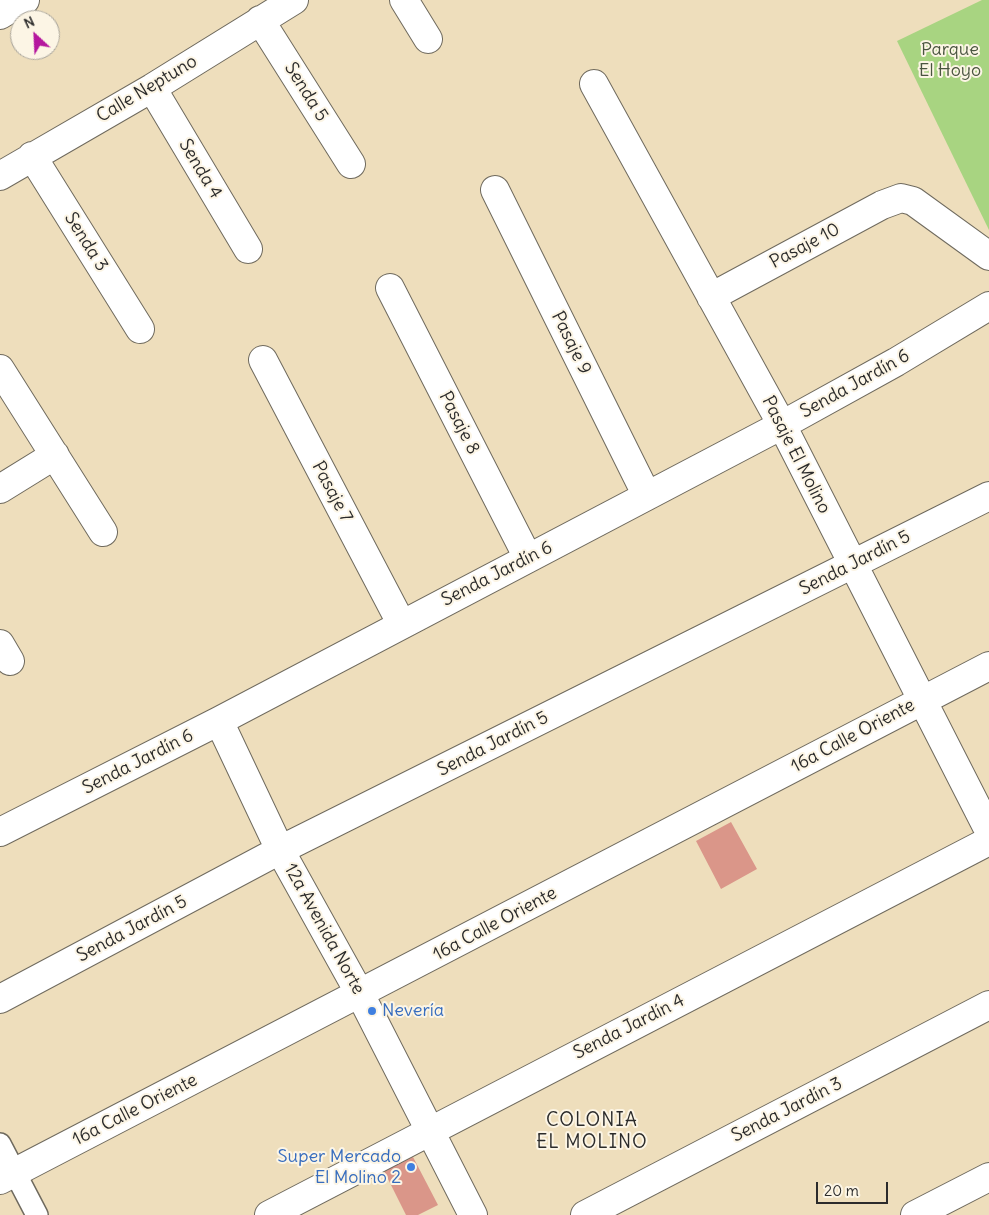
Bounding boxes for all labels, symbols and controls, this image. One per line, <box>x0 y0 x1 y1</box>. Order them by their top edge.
north arrow <box>10 10 60 60</box>
text: N <box>21 12 37 33</box>
park label: Parque El Hoyo <box>919 39 981 82</box>
street label: Calle Neptuno <box>93 51 201 127</box>
street label: Senda 5 <box>279 58 333 126</box>
street label: Senda 4 <box>174 135 226 203</box>
street label: Senda 3 <box>59 209 113 275</box>
street label: Pasaje 10 <box>766 219 844 273</box>
street label: Pasaje 9 <box>547 308 595 378</box>
street label: Senda Jardín 6 <box>797 345 913 423</box>
street label: Pasaje 8 <box>434 388 484 458</box>
street label: Pasaje El Molino <box>757 393 835 517</box>
street label: Pasaje 7 <box>307 458 357 526</box>
street label: Senda Jardín 5 <box>796 526 914 600</box>
street label: Senda Jardín 6 <box>438 537 556 611</box>
street label: 16a Calle Oriente <box>787 694 919 778</box>
street label: Senda Jardín 5 <box>434 707 552 781</box>
street label: Senda Jardín 6 <box>79 725 197 799</box>
street label: 12a Avenida Norte <box>279 860 369 998</box>
street label: 16a Calle Oriente <box>429 882 561 966</box>
street label: Senda Jardín 5 <box>73 891 191 967</box>
street label: Senda Jardín 4 <box>570 990 688 1064</box>
place label: Nevería <box>382 1000 444 1022</box>
marker: Nevería <box>366 1005 378 1017</box>
street label: 16a Calle Oriente <box>69 1069 201 1151</box>
street label: Senda Jardín 3 <box>728 1073 846 1147</box>
district label: COLONIA EL MOLINO <box>535 1110 649 1154</box>
place label: Super Mercado El Molino 2 <box>278 1146 401 1188</box>
marker: Super Mercado El Molino 2 <box>405 1161 417 1173</box>
scale bar <box>819 1172 892 1204</box>
text: 20 m <box>824 1181 859 1200</box>

